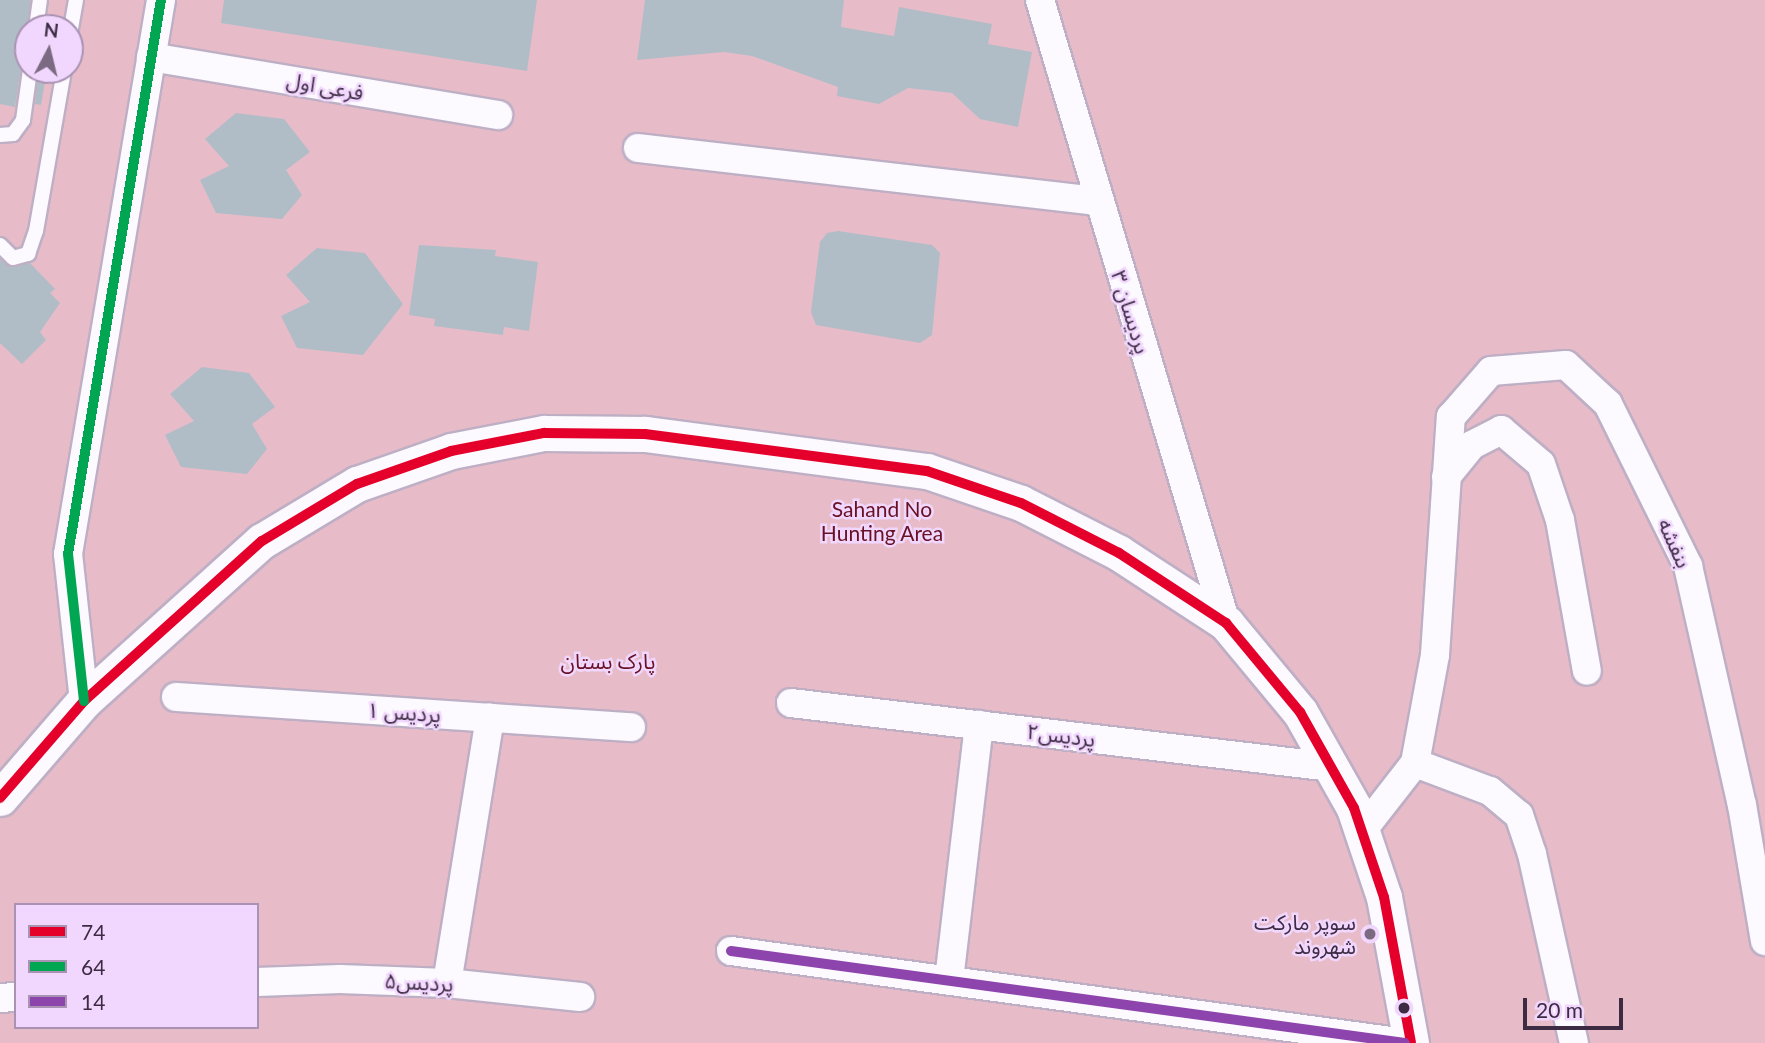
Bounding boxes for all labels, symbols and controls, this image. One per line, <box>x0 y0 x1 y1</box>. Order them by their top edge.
north arrow <box>14 14 84 84</box>
text: N <box>43 17 60 42</box>
street label: فرعی اول <box>285 67 365 105</box>
street label: پردیسان ۳ <box>1106 267 1156 357</box>
park label: Sahand No Hunting Area <box>821 496 943 546</box>
street label: بنفشه <box>1653 514 1697 572</box>
park label: پارک بستان <box>561 648 655 674</box>
street label: پردیس ۱ <box>366 697 442 727</box>
street label: پردیس۲ <box>1025 718 1097 752</box>
legend <box>14 903 259 1029</box>
place label: سوپر مارکت شهروند <box>1254 909 1356 959</box>
text: 74 <box>81 919 105 944</box>
marker: سوپر مارکت شهروند <box>1362 926 1378 942</box>
text: 64 <box>81 954 105 979</box>
street label: پردیس۵ <box>384 968 454 996</box>
scale bar <box>1527 984 1627 1028</box>
text: 14 <box>81 989 105 1014</box>
text: 20 m <box>1536 997 1583 1022</box>
unlabelled marker <box>1397 1001 1411 1015</box>

